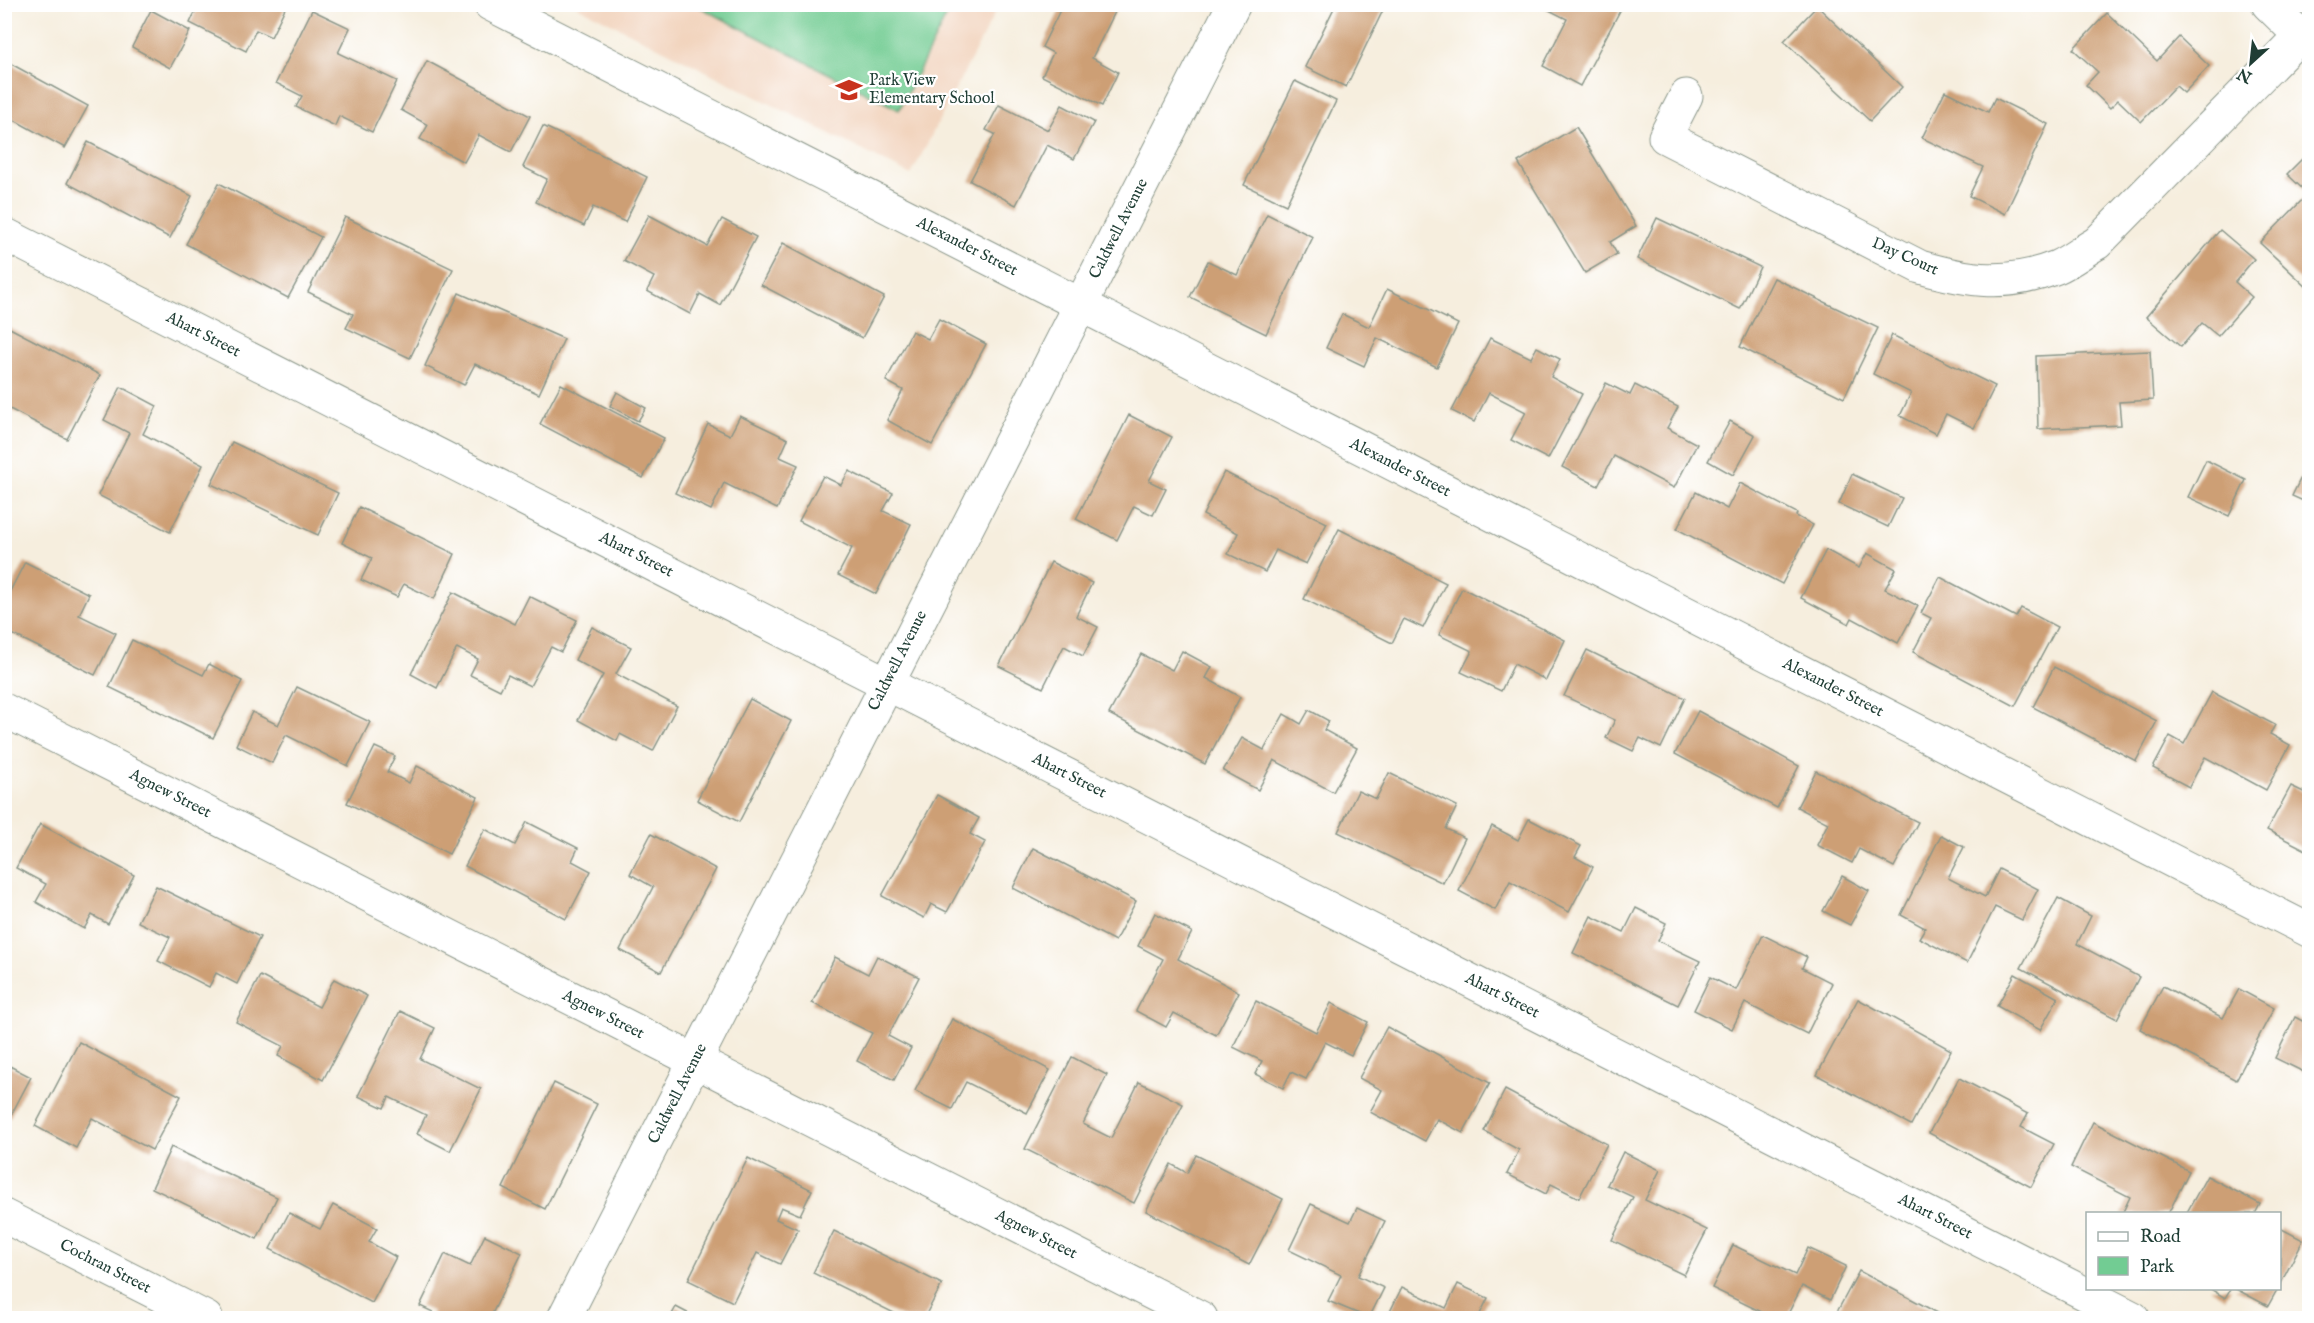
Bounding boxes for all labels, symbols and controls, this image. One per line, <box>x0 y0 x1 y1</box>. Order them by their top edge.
north arrow <box>2221 33 2281 93</box>
text: N <box>2234 62 2257 87</box>
place label: Park View Elementary School <box>869 71 995 109</box>
school or university icon: Park View Elementary School <box>834 75 864 105</box>
street label: Caldwell Avenue <box>1085 175 1153 283</box>
street label: Alexander Street <box>912 213 1021 281</box>
street label: Day Court <box>1869 233 1942 281</box>
street label: Ahart Street <box>162 307 244 362</box>
street label: Alexander Street <box>1345 434 1454 502</box>
street label: Ahart Street <box>595 527 677 582</box>
street label: Caldwell Avenue <box>864 607 932 715</box>
street label: Alexander Street <box>1778 654 1887 722</box>
street label: Ahart Street <box>1028 748 1110 803</box>
street label: Agnew Street <box>125 764 215 823</box>
street label: Ahart Street <box>1461 968 1543 1023</box>
street label: Agnew Street <box>558 985 648 1044</box>
street label: Caldwell Avenue <box>644 1040 712 1148</box>
street label: Ahart Street <box>1894 1189 1976 1244</box>
street label: Agnew Street <box>991 1205 1081 1264</box>
legend <box>2086 1212 2281 1290</box>
text: Road <box>2140 1226 2181 1249</box>
street label: Cochran Street <box>56 1235 155 1299</box>
text: Park <box>2140 1256 2175 1279</box>

